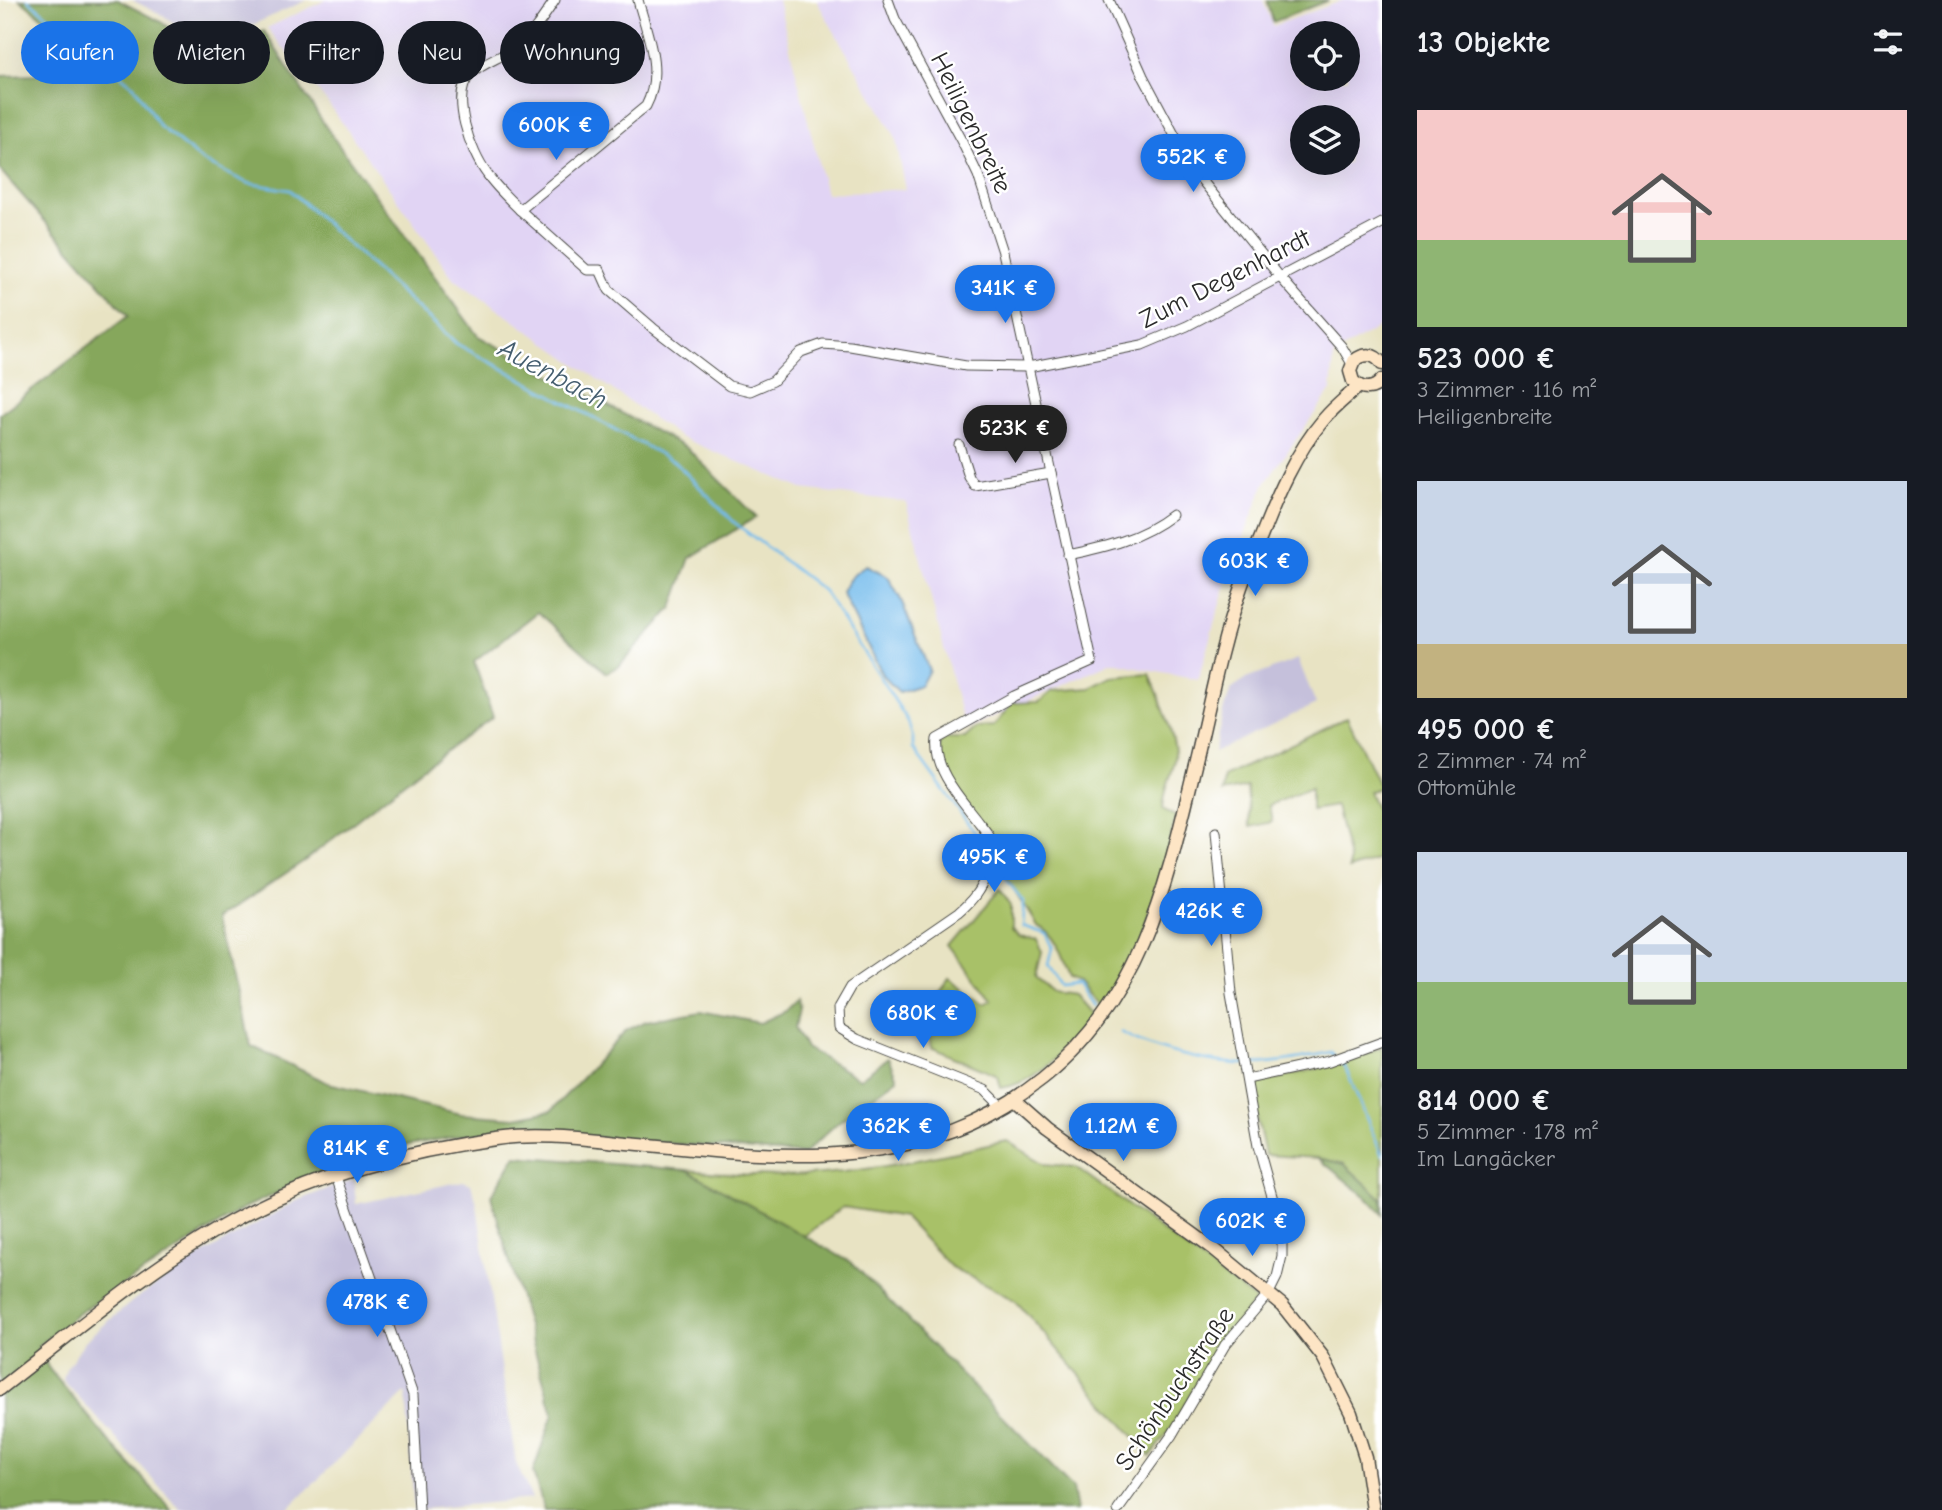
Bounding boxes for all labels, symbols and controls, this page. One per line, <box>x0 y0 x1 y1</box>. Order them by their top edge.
chip: Kaufen <box>21 21 139 84</box>
chip: Mieten <box>153 21 270 84</box>
chip: Filter <box>284 21 384 84</box>
chip: Neu <box>398 21 486 84</box>
chip: Wohnung <box>500 21 645 84</box>
map controls <box>1290 21 1360 175</box>
button: locate <box>1290 21 1360 91</box>
icon: filters <box>1869 23 1907 61</box>
text: 13 Objekte <box>1417 25 1550 60</box>
street label: Heiligenbreite <box>924 48 1018 198</box>
pin: 600K € <box>499 102 613 162</box>
button: layers <box>1290 105 1360 175</box>
text: 600K € <box>518 111 594 138</box>
pin: 552K € <box>1136 134 1250 194</box>
text: 552K € <box>1157 143 1229 170</box>
icon: home <box>1599 155 1725 281</box>
street label: Zum Degenhardt <box>1135 222 1317 335</box>
pin: 341K € <box>948 266 1062 325</box>
text: 341K € <box>971 274 1039 301</box>
water label: Auenbach <box>492 332 613 416</box>
text: 523 000 € <box>1417 341 1556 376</box>
text: 3 Zimmer · 116 m² <box>1417 376 1596 403</box>
text: Heiligenbreite <box>1417 403 1552 430</box>
pin: 523K € <box>958 406 1072 465</box>
text: 523K € <box>979 414 1051 441</box>
icon: home <box>1599 526 1725 652</box>
pin: 603K € <box>1198 538 1312 598</box>
text: 603K € <box>1218 547 1292 574</box>
text: 495 000 € <box>1417 712 1556 747</box>
text: 2 Zimmer · 74 m² <box>1417 747 1586 774</box>
text: Ottomühle <box>1417 774 1516 801</box>
pin: 495K € <box>937 834 1051 894</box>
text: 495K € <box>958 843 1030 870</box>
pin: 426K € <box>1154 888 1268 948</box>
text: 426K € <box>1175 897 1247 924</box>
icon: home <box>1599 897 1725 1023</box>
pin: 680K € <box>866 990 980 1050</box>
text: 680K € <box>886 999 960 1026</box>
text: 814 000 € <box>1417 1083 1551 1118</box>
pin: 362K € <box>841 1104 955 1163</box>
pin: 1.12M € <box>1058 1104 1188 1163</box>
text: 362K € <box>862 1112 934 1139</box>
text: 1.12M € <box>1085 1112 1161 1139</box>
text: 5 Zimmer · 178 m² <box>1417 1118 1598 1145</box>
pin: 814K € <box>300 1126 414 1185</box>
text: 814K € <box>323 1134 391 1161</box>
text: Im Langäcker <box>1417 1145 1555 1172</box>
pin: 602K € <box>1195 1198 1309 1258</box>
text: 602K € <box>1215 1207 1289 1234</box>
pin: 478K € <box>320 1280 434 1339</box>
text: 478K € <box>342 1288 412 1315</box>
street label: Schönbuchstraße <box>1109 1302 1241 1476</box>

